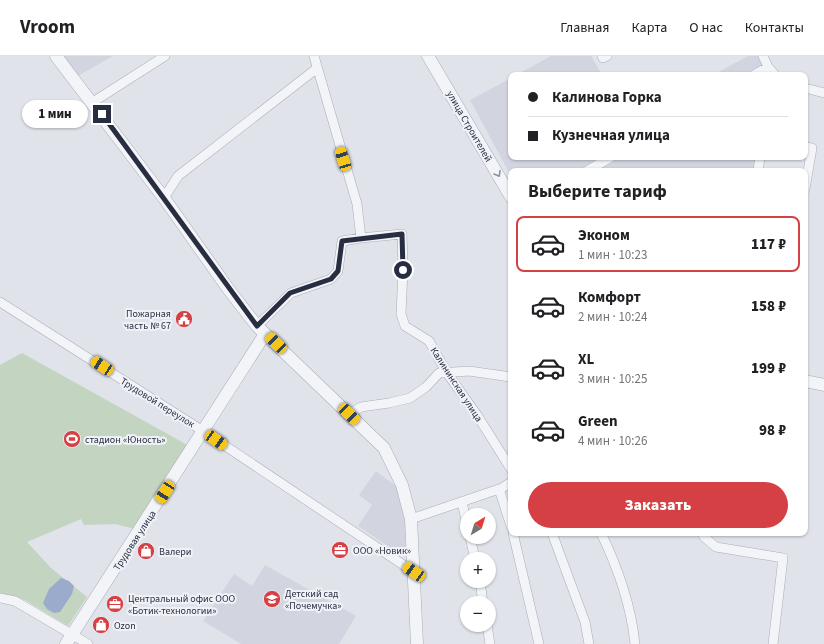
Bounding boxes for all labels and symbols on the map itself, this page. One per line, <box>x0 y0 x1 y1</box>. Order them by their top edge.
street label: улица Строителей <box>443 88 495 165</box>
callout: 1 мин <box>22 100 88 128</box>
route end <box>93 105 111 123</box>
car <box>334 146 352 172</box>
one-way arrow <box>493 170 500 177</box>
route start <box>394 261 412 279</box>
place label: Пожарная часть № 67 <box>124 307 171 333</box>
public building icon: Пожарная часть № 67 <box>174 309 194 329</box>
car <box>263 330 289 356</box>
street label: Калининская улица <box>427 344 486 425</box>
car <box>89 354 115 378</box>
street label: Трудовой переулок <box>118 374 197 431</box>
car <box>336 401 362 427</box>
car <box>203 428 229 452</box>
sports icon: стадион «Юность» <box>62 429 82 449</box>
place label: стадион «Юность» <box>85 433 166 447</box>
car <box>153 479 177 505</box>
street label: Трудовая улица <box>110 508 160 573</box>
north arrow <box>460 508 496 544</box>
office icon: ООО «Новик» <box>330 540 350 560</box>
shop icon: Валери <box>136 541 156 561</box>
place label: ООО «Новик» <box>353 544 411 558</box>
place label: Валери <box>159 545 191 559</box>
car <box>401 560 427 584</box>
place label: Детский сад «Почемучка» <box>285 587 342 613</box>
school or university icon: Детский сад «Почемучка» <box>262 589 282 609</box>
place label: Центральный офис ООО «Ботик-технологии» <box>128 592 236 618</box>
office icon: Центральный офис ООО «Ботик-технологии» <box>105 594 125 614</box>
shop icon: Ozon <box>91 615 111 635</box>
place label: Ozon <box>114 619 136 633</box>

